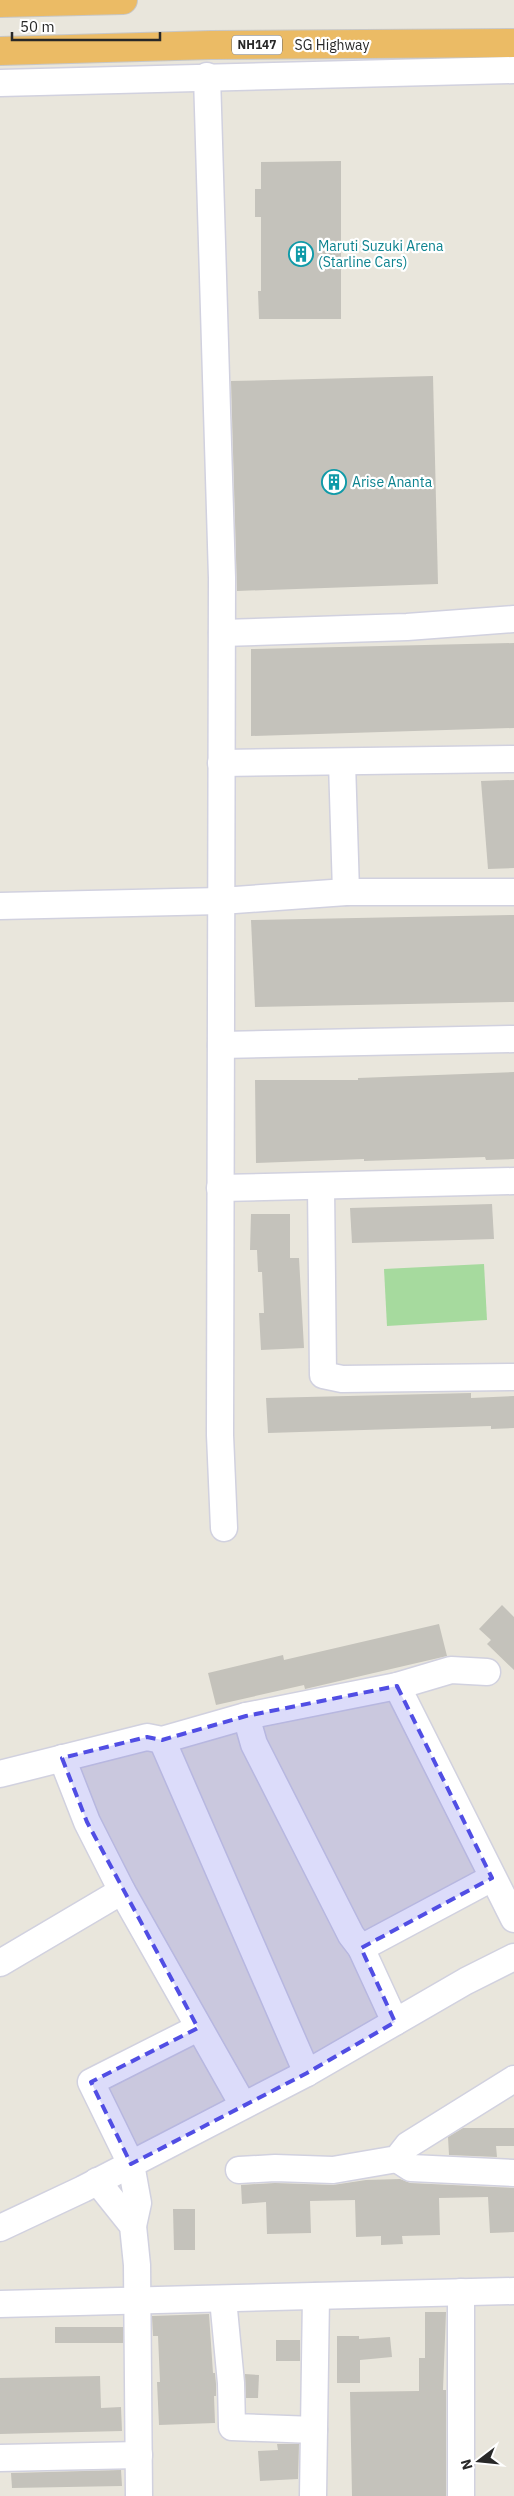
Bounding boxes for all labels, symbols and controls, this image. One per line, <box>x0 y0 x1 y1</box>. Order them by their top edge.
scale bar <box>12 10 160 42</box>
text: 50 m <box>20 17 55 36</box>
road number: NH147 <box>232 36 282 54</box>
street label: SG Highway <box>295 36 369 54</box>
place label: Maruti Suzuki Arena (Starline Cars) <box>318 237 444 271</box>
building icon: Maruti Suzuki Arena (Starline Cars) <box>288 241 314 267</box>
building icon: Arise Ananta <box>321 469 347 495</box>
place label: Arise Ananta <box>352 473 433 491</box>
north arrow <box>454 2436 504 2486</box>
text: N <box>456 2457 477 2472</box>

